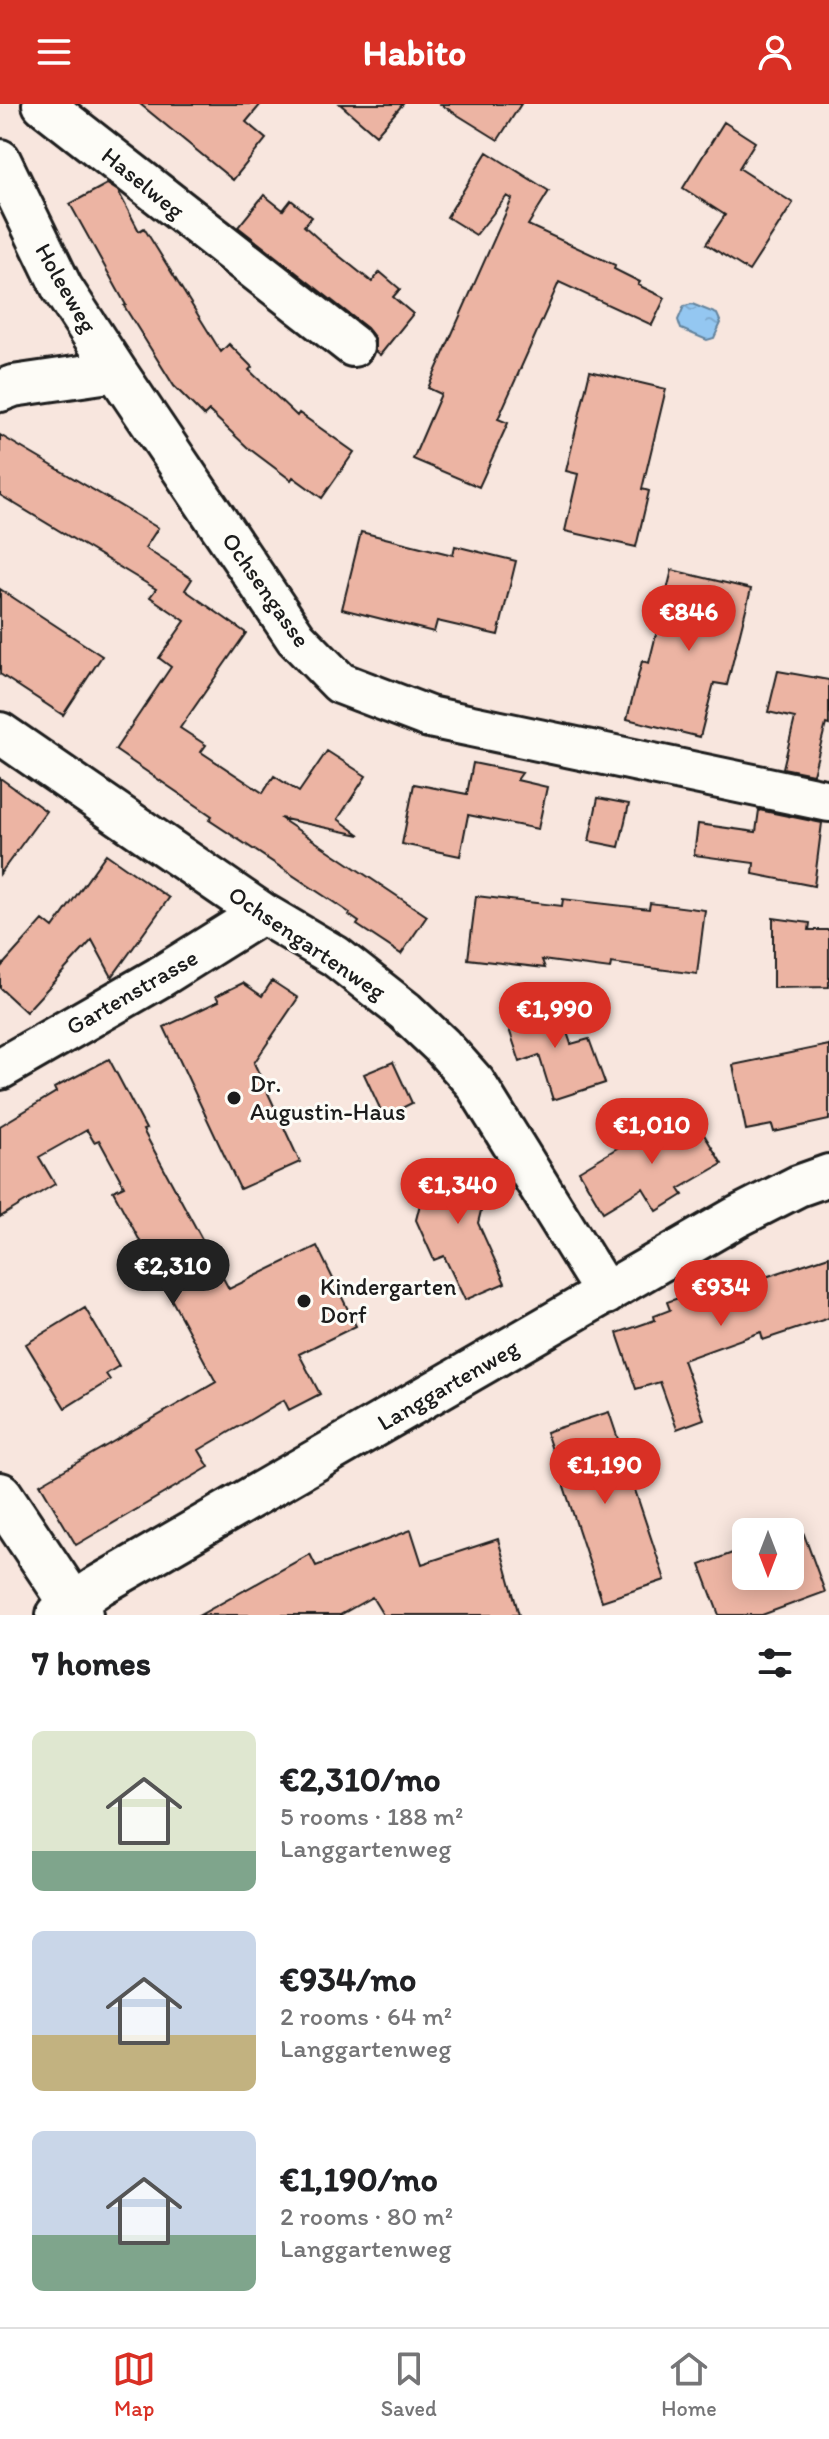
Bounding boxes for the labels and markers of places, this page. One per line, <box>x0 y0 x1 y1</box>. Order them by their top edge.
pin: €846 <box>642 585 736 653</box>
pin: €1,990 <box>490 982 620 1050</box>
place label: Dr. Augustin-Haus <box>250 1069 406 1126</box>
marker: Dr. Augustin-Haus <box>225 1089 243 1107</box>
pin: €1,010 <box>587 1098 717 1166</box>
pin: €1,340 <box>393 1158 523 1226</box>
pin: €2,310 <box>108 1239 238 1307</box>
pin: €934 <box>674 1260 768 1328</box>
place label: Kindergarten Dorf <box>320 1272 457 1329</box>
marker: Kindergarten Dorf <box>295 1292 313 1310</box>
pin: €1,190 <box>540 1438 670 1506</box>

